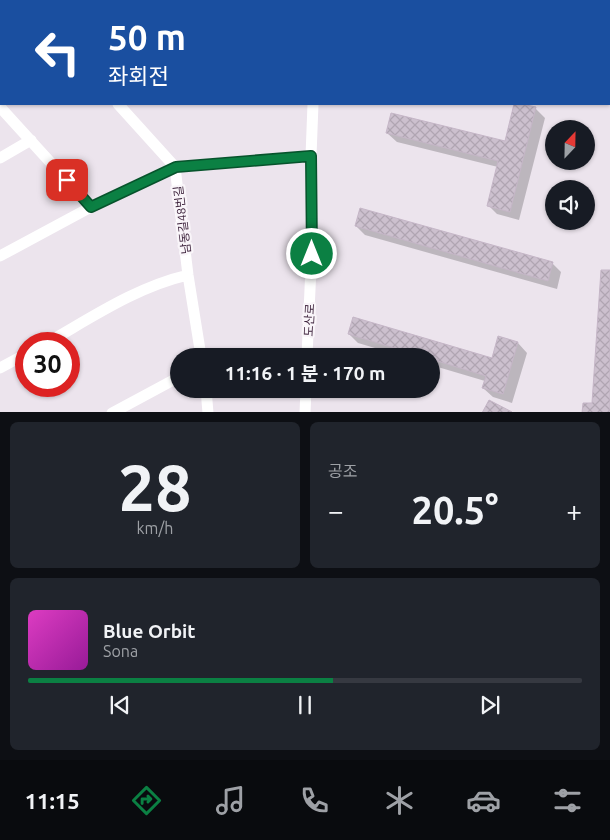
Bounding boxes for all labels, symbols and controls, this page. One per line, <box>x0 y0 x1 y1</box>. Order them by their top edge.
text: 50 m <box>108 17 186 57</box>
icon: left <box>25 20 90 85</box>
text: 좌회전 <box>108 63 169 88</box>
north arrow <box>545 120 595 170</box>
map controls <box>545 120 595 230</box>
pin <box>46 159 88 201</box>
icon: arrive <box>53 166 81 194</box>
button: sound <box>545 180 595 230</box>
street label: 남동길48번길 <box>171 185 193 255</box>
position arrow <box>285 227 337 279</box>
street label: 도산로 <box>302 303 316 337</box>
speed limit sign: 30 <box>15 332 80 397</box>
text: 11:16 · 1 분 · 170 m <box>225 362 385 384</box>
text: 28 <box>118 450 192 523</box>
text: 공조 <box>328 462 357 480</box>
text: 20.5° <box>411 489 499 531</box>
text: − <box>328 495 344 526</box>
text: + <box>566 495 582 526</box>
text: km/h <box>137 519 173 537</box>
text: Blue Orbit <box>103 620 196 642</box>
text: Sona <box>103 642 138 660</box>
icon: previous <box>106 691 134 719</box>
icon: pause <box>291 691 319 719</box>
icon: next <box>476 691 504 719</box>
icon: directions <box>129 783 164 818</box>
icon: music <box>213 783 248 818</box>
icon: phone <box>297 783 332 818</box>
icon: climate <box>382 783 417 818</box>
icon: car <box>466 783 501 818</box>
icon: filters <box>550 783 585 818</box>
text: 11:15 <box>25 788 80 813</box>

